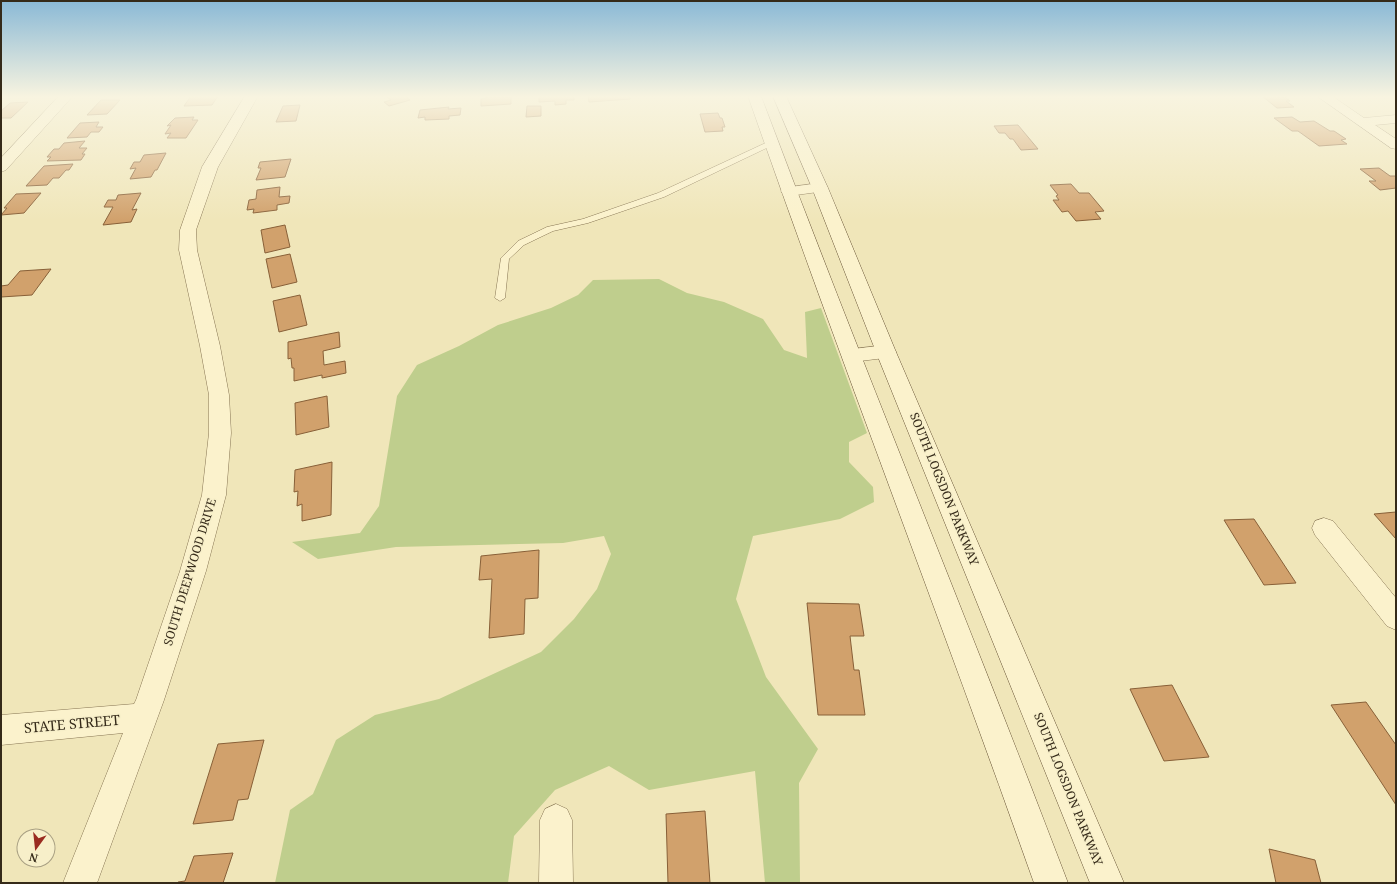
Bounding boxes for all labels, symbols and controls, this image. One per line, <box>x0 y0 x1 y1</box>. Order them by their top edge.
street label: SOUTH LOGSDON PARKWAY <box>906 410 983 568</box>
street label: SOUTH DEEPWOOD DRIVE <box>159 496 220 648</box>
street label: STATE STREET <box>23 710 121 737</box>
street label: SOUTH LOGSDON PARKWAY <box>1030 710 1107 868</box>
north arrow <box>16 828 56 868</box>
text: N <box>27 850 39 867</box>

